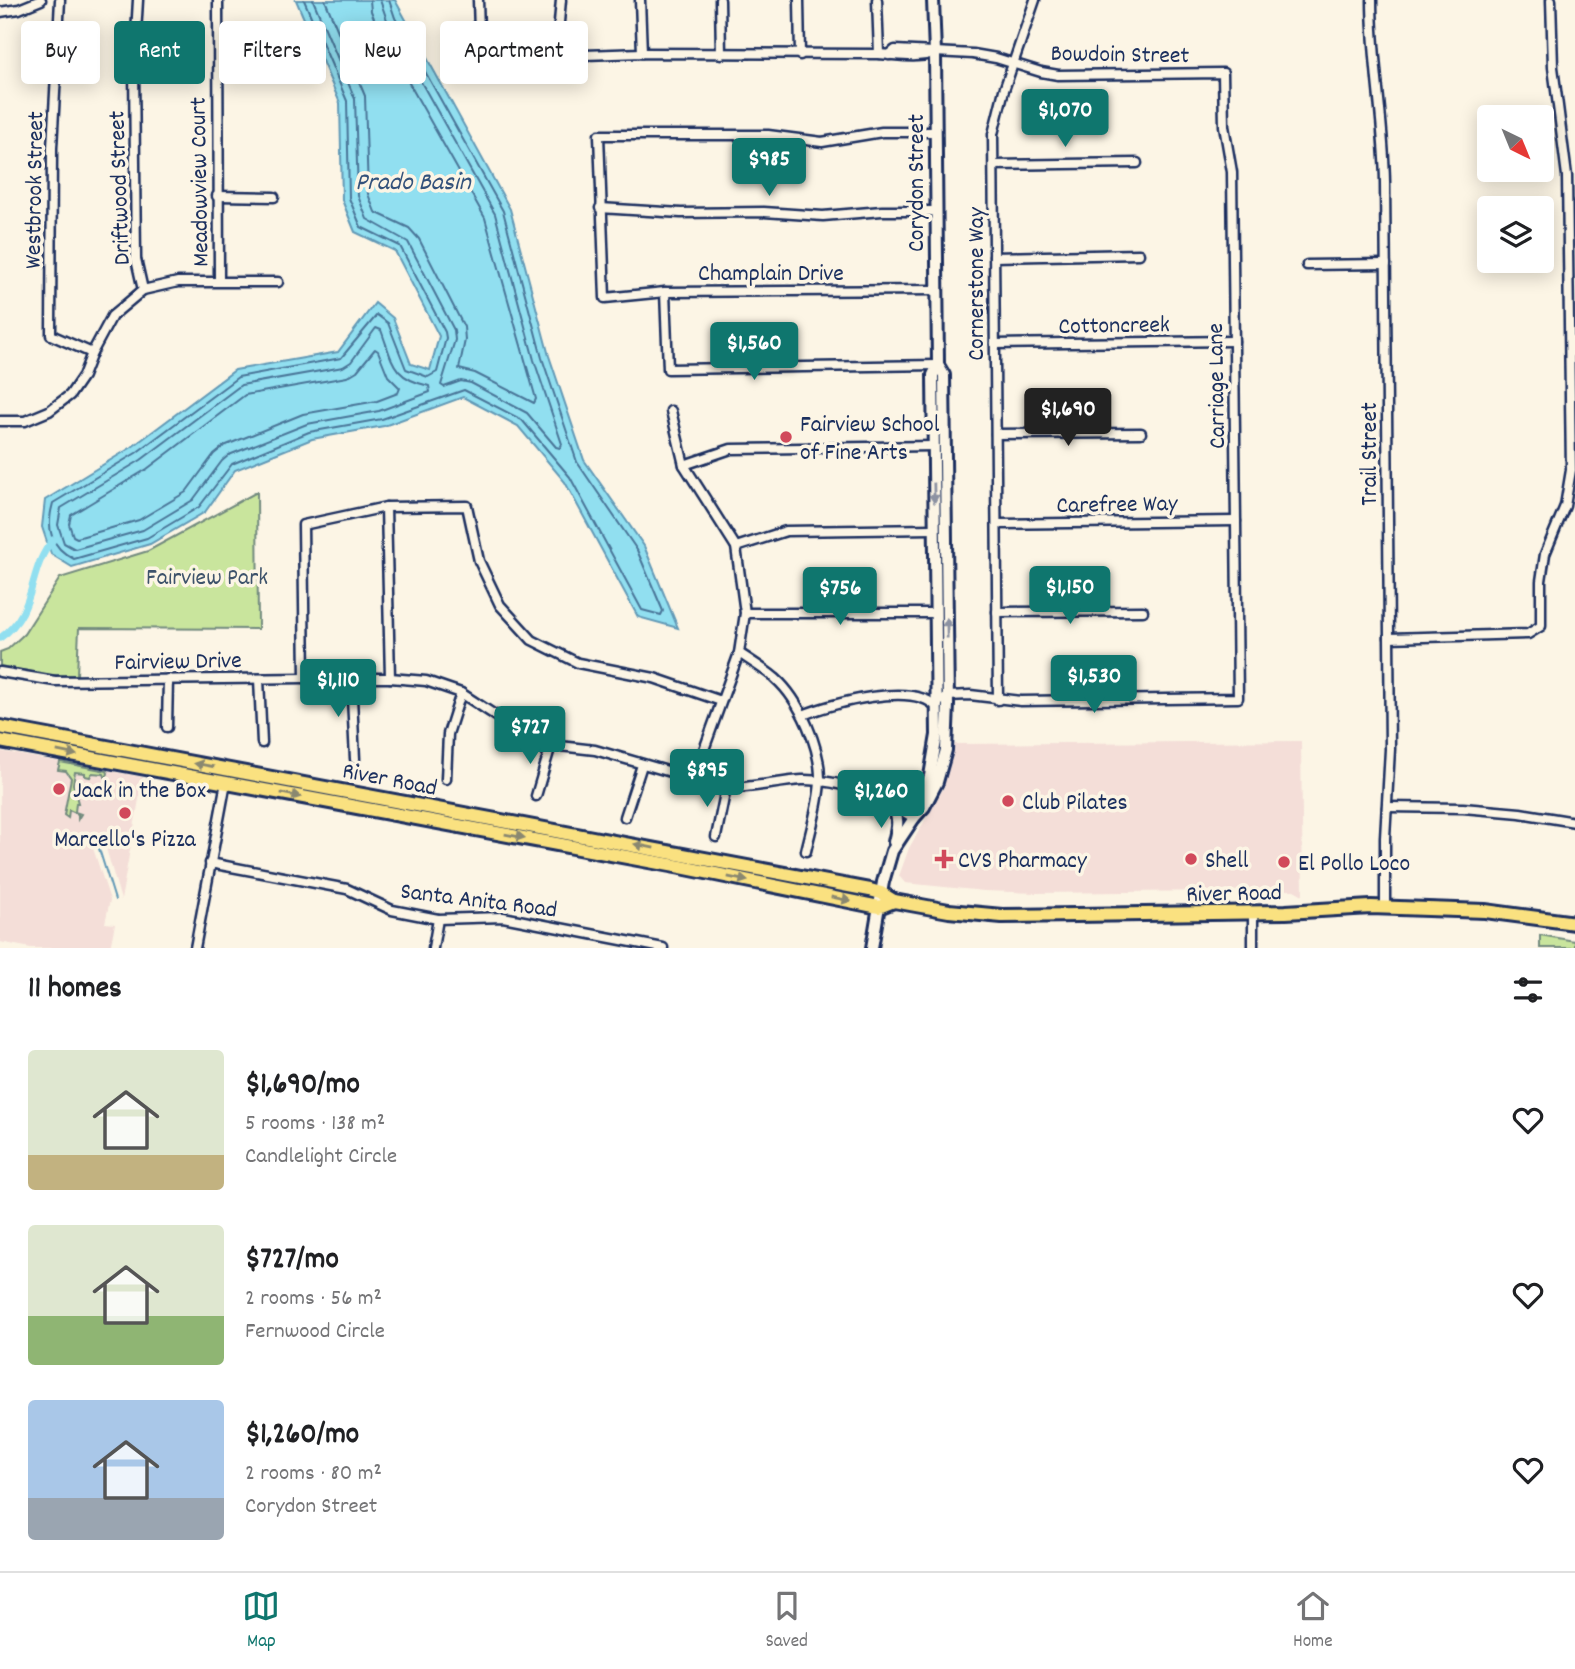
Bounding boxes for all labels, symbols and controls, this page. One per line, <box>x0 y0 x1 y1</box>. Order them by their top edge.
chip: Buy <box>21 21 100 84</box>
chip: Rent <box>114 21 205 84</box>
chip: Filters <box>219 21 326 84</box>
chip: New <box>340 21 426 84</box>
chip: Apartment <box>440 21 588 84</box>
street label: Bowdoin Street <box>1050 38 1190 74</box>
pin: $1,070 <box>1008 90 1122 149</box>
text: $1,070 <box>1038 95 1092 128</box>
street label: Meadowview Court <box>183 97 219 267</box>
north arrow <box>1477 105 1554 182</box>
map controls <box>1477 105 1554 273</box>
street label: Driftwood Street <box>101 110 141 266</box>
street label: Westbrook Street <box>18 111 54 269</box>
street label: Corydon Street <box>901 114 935 252</box>
pin: $985 <box>728 138 810 198</box>
text: $985 <box>748 144 790 177</box>
water label: Prado Basin <box>355 165 472 202</box>
button: layers <box>1477 196 1554 273</box>
street label: Cornerstone Way <box>961 206 995 361</box>
street label: Champlain Drive <box>698 258 844 292</box>
street label: Cottoncreek <box>1058 309 1170 345</box>
pin: $1,560 <box>697 322 811 382</box>
street label: Carriage Lane <box>1200 323 1236 449</box>
text: $1,560 <box>726 328 782 361</box>
pin: $1,690 <box>1011 388 1125 448</box>
text: $1,690 <box>1040 394 1096 427</box>
street label: Trail Street <box>1354 402 1388 506</box>
place label: Fairview School of Fine Arts <box>800 409 940 471</box>
marker: Fairview School of Fine Arts <box>778 429 794 445</box>
one-way arrow <box>928 482 940 504</box>
street label: Carefree Way <box>1056 488 1179 524</box>
park label: Fairview Park <box>146 562 268 596</box>
pin: $1,150 <box>1013 566 1127 626</box>
pin: $756 <box>799 568 881 627</box>
text: $1,150 <box>1045 572 1095 605</box>
text: $756 <box>819 573 861 606</box>
one-way arrow <box>941 617 953 639</box>
street label: Fairview Drive <box>114 645 242 681</box>
pin: $1,530 <box>1037 656 1151 715</box>
pin: $1,110 <box>281 660 395 719</box>
text: $1,530 <box>1067 661 1121 694</box>
text: $1,110 <box>316 665 360 698</box>
pin: $727 <box>489 706 571 766</box>
text: $727 <box>510 712 550 745</box>
one-way arrow <box>56 748 78 759</box>
pin: $895 <box>666 750 748 809</box>
street label: River Road <box>339 755 440 807</box>
text: $895 <box>686 755 728 788</box>
one-way arrow <box>193 759 215 770</box>
pin: $1,260 <box>824 770 938 830</box>
place label: Jack in the Box <box>73 775 206 809</box>
text: $1,260 <box>854 776 908 809</box>
marker: Jack in the Box <box>51 781 67 797</box>
place label: Club Pilates <box>1022 787 1128 821</box>
one-way arrow <box>280 789 302 800</box>
marker: Club Pilates <box>1000 793 1016 809</box>
marker: Marcello's Pizza <box>117 805 133 821</box>
place label: Marcello's Pizza <box>54 824 197 858</box>
one-way arrow <box>504 831 526 842</box>
one-way arrow <box>633 841 655 852</box>
place label: CVS Pharmacy <box>958 845 1088 879</box>
place label: Shell <box>1205 845 1249 879</box>
place label: El Pollo Loco <box>1298 848 1410 882</box>
marker: CVS Pharmacy <box>936 851 952 867</box>
marker: Shell <box>1183 851 1199 867</box>
marker: El Pollo Loco <box>1276 854 1292 870</box>
one-way arrow <box>727 873 749 884</box>
street label: Santa Anita Road <box>398 876 559 928</box>
street label: River Road <box>1186 877 1282 913</box>
one-way arrow <box>830 894 852 905</box>
text: 11 homes <box>28 969 122 1012</box>
icon: filters <box>1509 971 1547 1009</box>
text: $1,690/mo <box>245 1065 360 1108</box>
icon: home <box>84 1078 168 1162</box>
icon: heart <box>1509 1101 1547 1139</box>
text: 5 rooms · 138 m² <box>245 1108 385 1141</box>
text: Candlelight Circle <box>245 1141 397 1174</box>
text: $727/mo <box>245 1240 339 1283</box>
icon: home <box>84 1253 168 1337</box>
icon: heart <box>1509 1276 1547 1314</box>
text: 2 rooms · 56 m² <box>245 1283 382 1316</box>
text: Fernwood Circle <box>245 1316 385 1349</box>
text: $1,260/mo <box>245 1415 359 1458</box>
icon: home <box>84 1428 168 1512</box>
icon: heart <box>1509 1451 1547 1489</box>
text: 2 rooms · 80 m² <box>245 1458 382 1491</box>
text: Corydon Street <box>245 1491 377 1524</box>
tab: Map <box>242 1587 280 1656</box>
tab: Saved <box>765 1587 808 1656</box>
tab: Home <box>1293 1587 1333 1656</box>

